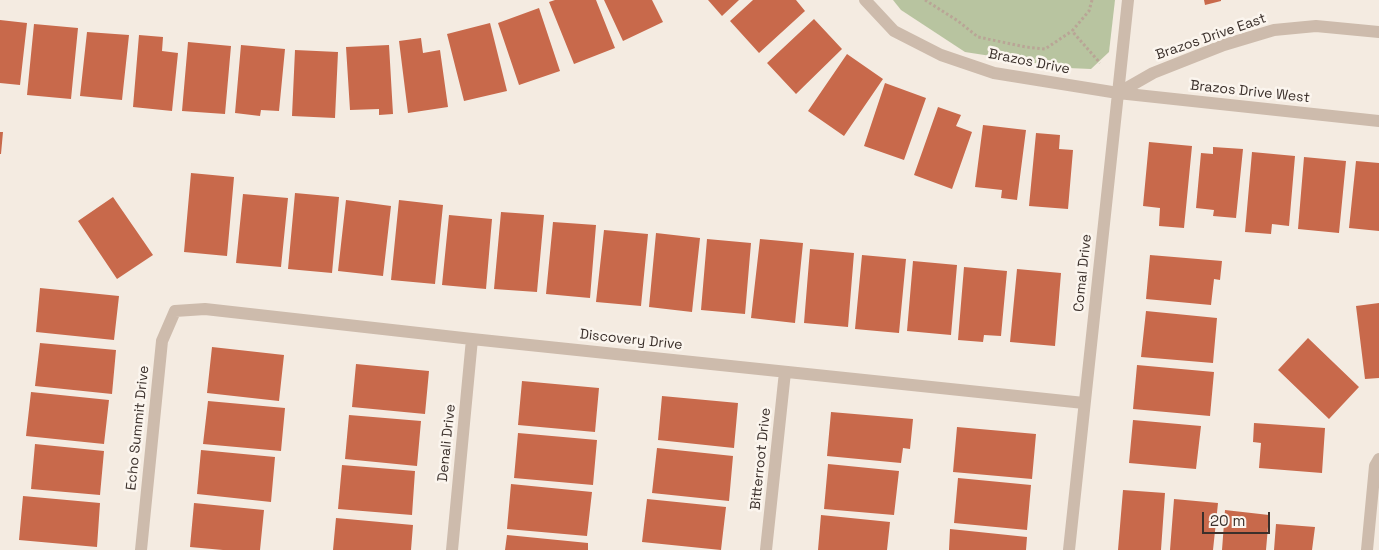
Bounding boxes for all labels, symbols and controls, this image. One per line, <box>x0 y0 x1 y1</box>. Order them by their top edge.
street label: Brazos Drive East <box>1154 10 1268 64</box>
street label: Brazos Drive <box>987 46 1071 78</box>
street label: Brazos Drive West <box>1189 77 1311 107</box>
street label: Comal Drive <box>1071 233 1095 313</box>
street label: Discovery Drive <box>579 326 683 354</box>
street label: Echo Summit Drive <box>123 365 153 491</box>
street label: Denali Drive <box>435 403 459 483</box>
street label: Bitterroot Drive <box>747 407 775 511</box>
scale bar <box>1204 502 1272 534</box>
text: 20 m <box>1210 511 1245 530</box>

